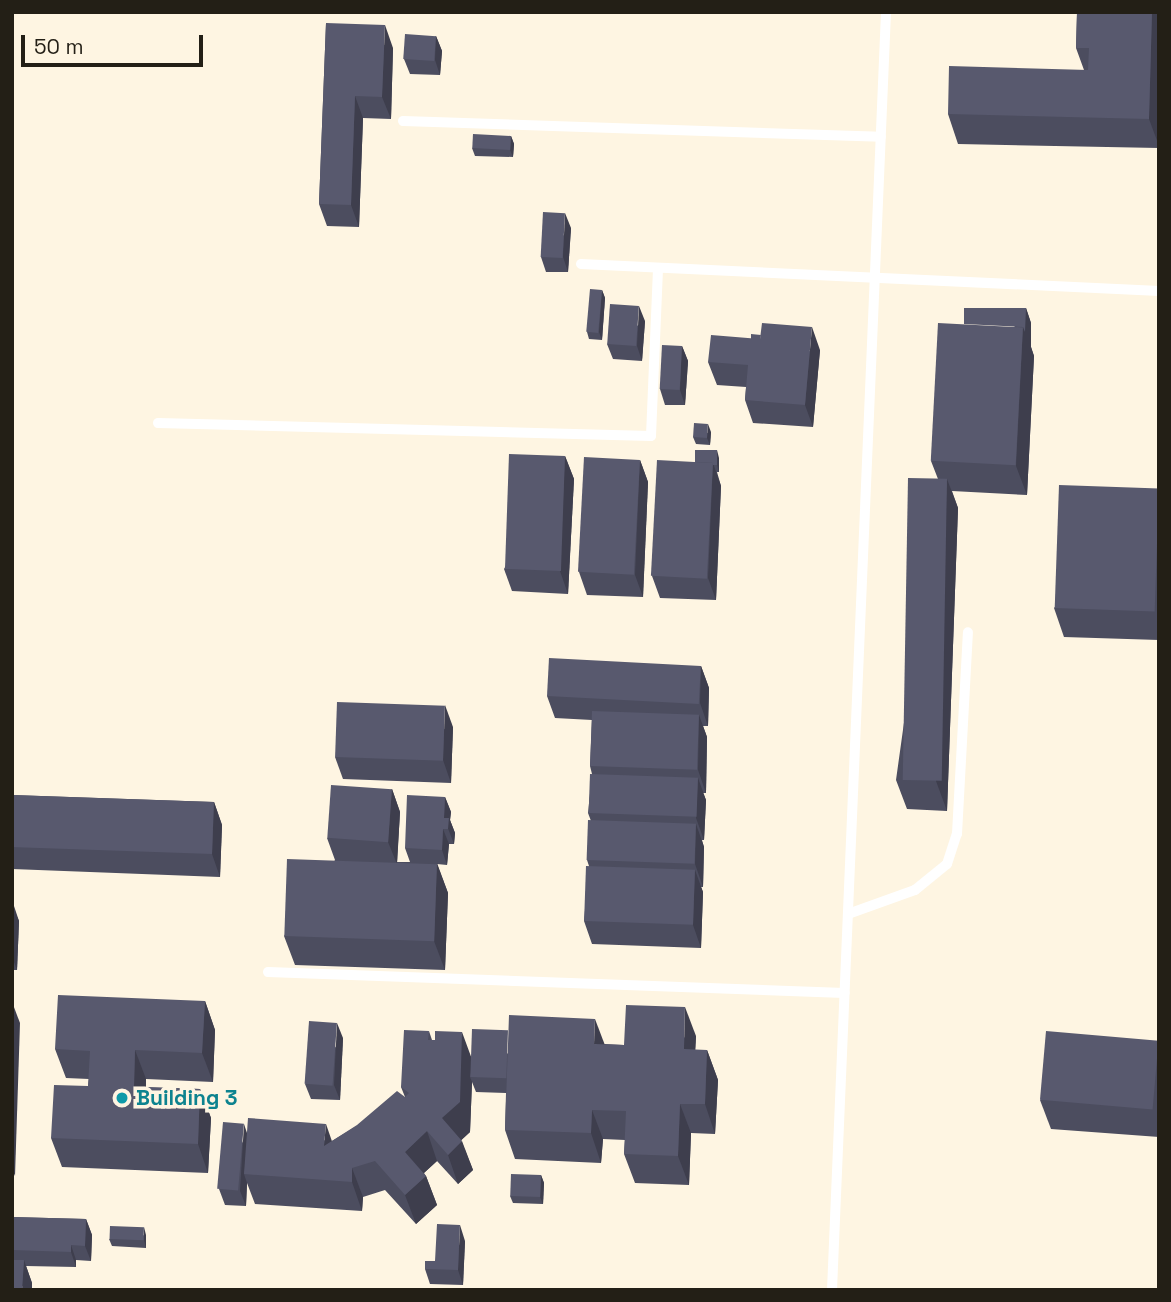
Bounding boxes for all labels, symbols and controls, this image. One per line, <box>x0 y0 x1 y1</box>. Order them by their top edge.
scale bar <box>24 21 206 65</box>
text: 50 m <box>34 33 84 60</box>
place label: Building 3 <box>136 1085 237 1111</box>
marker: Building 3 <box>114 1090 130 1106</box>

